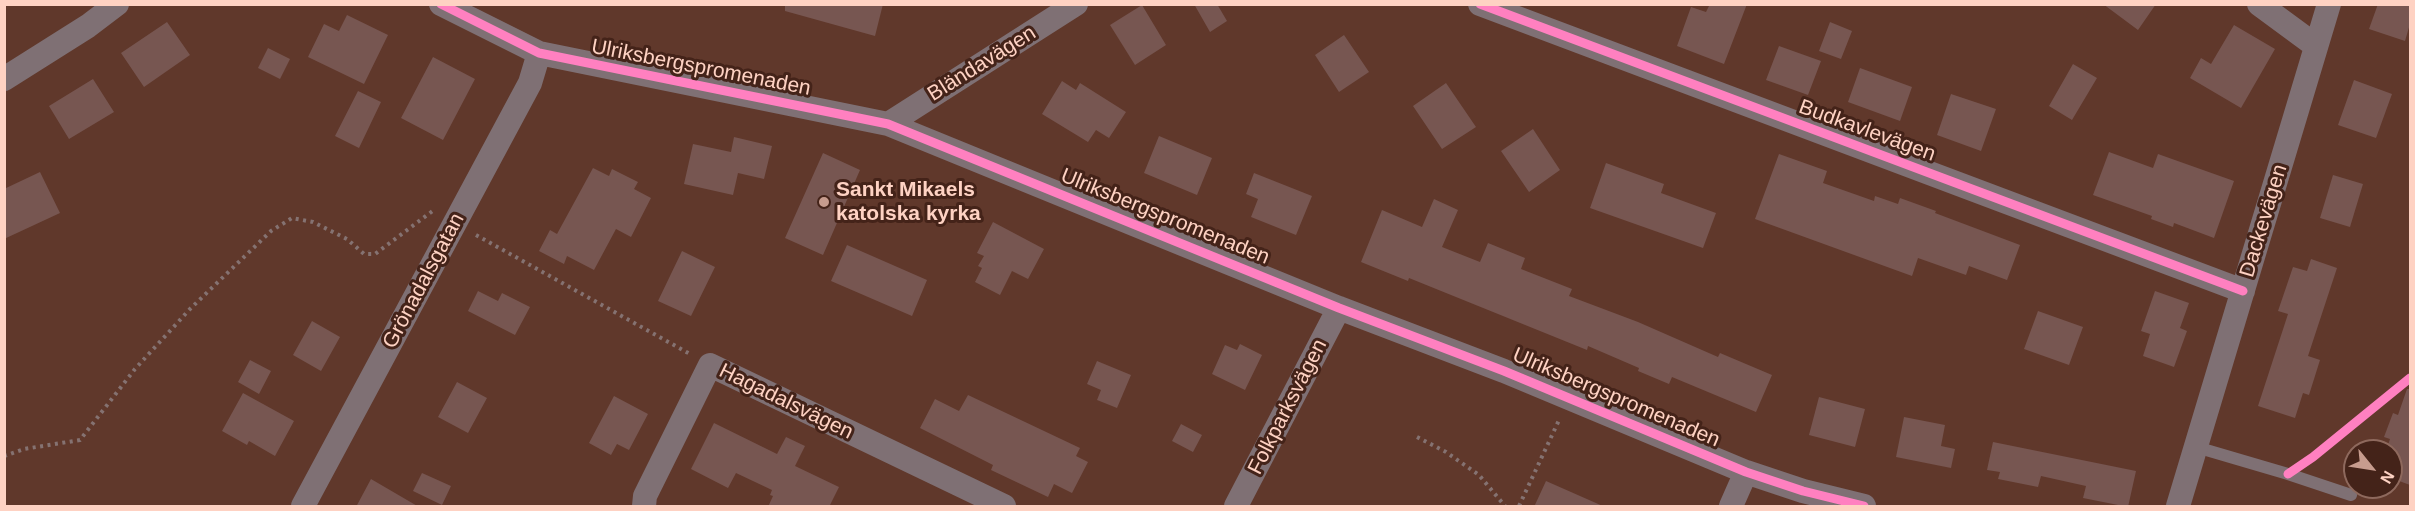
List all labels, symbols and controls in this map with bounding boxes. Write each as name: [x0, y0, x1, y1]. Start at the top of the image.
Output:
street label: Bländavägen: [923, 21, 1041, 107]
street label: Ulriksbergspromenaden: [589, 34, 813, 102]
street label: Budkavlevägen: [1795, 95, 1939, 167]
street label: Dackevägen: [2235, 161, 2293, 281]
street label: Ulriksbergspromenaden: [1057, 164, 1273, 270]
place label: Sankt Mikaels katolska kyrka: [836, 177, 981, 227]
marker: Sankt Mikaels katolska kyrka: [817, 195, 831, 209]
street label: Grönadalsgatan: [378, 209, 470, 353]
street label: Folkparksvägen: [1243, 335, 1333, 479]
street label: Ulriksbergspromenaden: [1508, 343, 1724, 453]
street label: Hagadalsvägen: [715, 359, 857, 445]
north arrow: [2343, 439, 2403, 499]
text: N: [2377, 468, 2398, 487]

